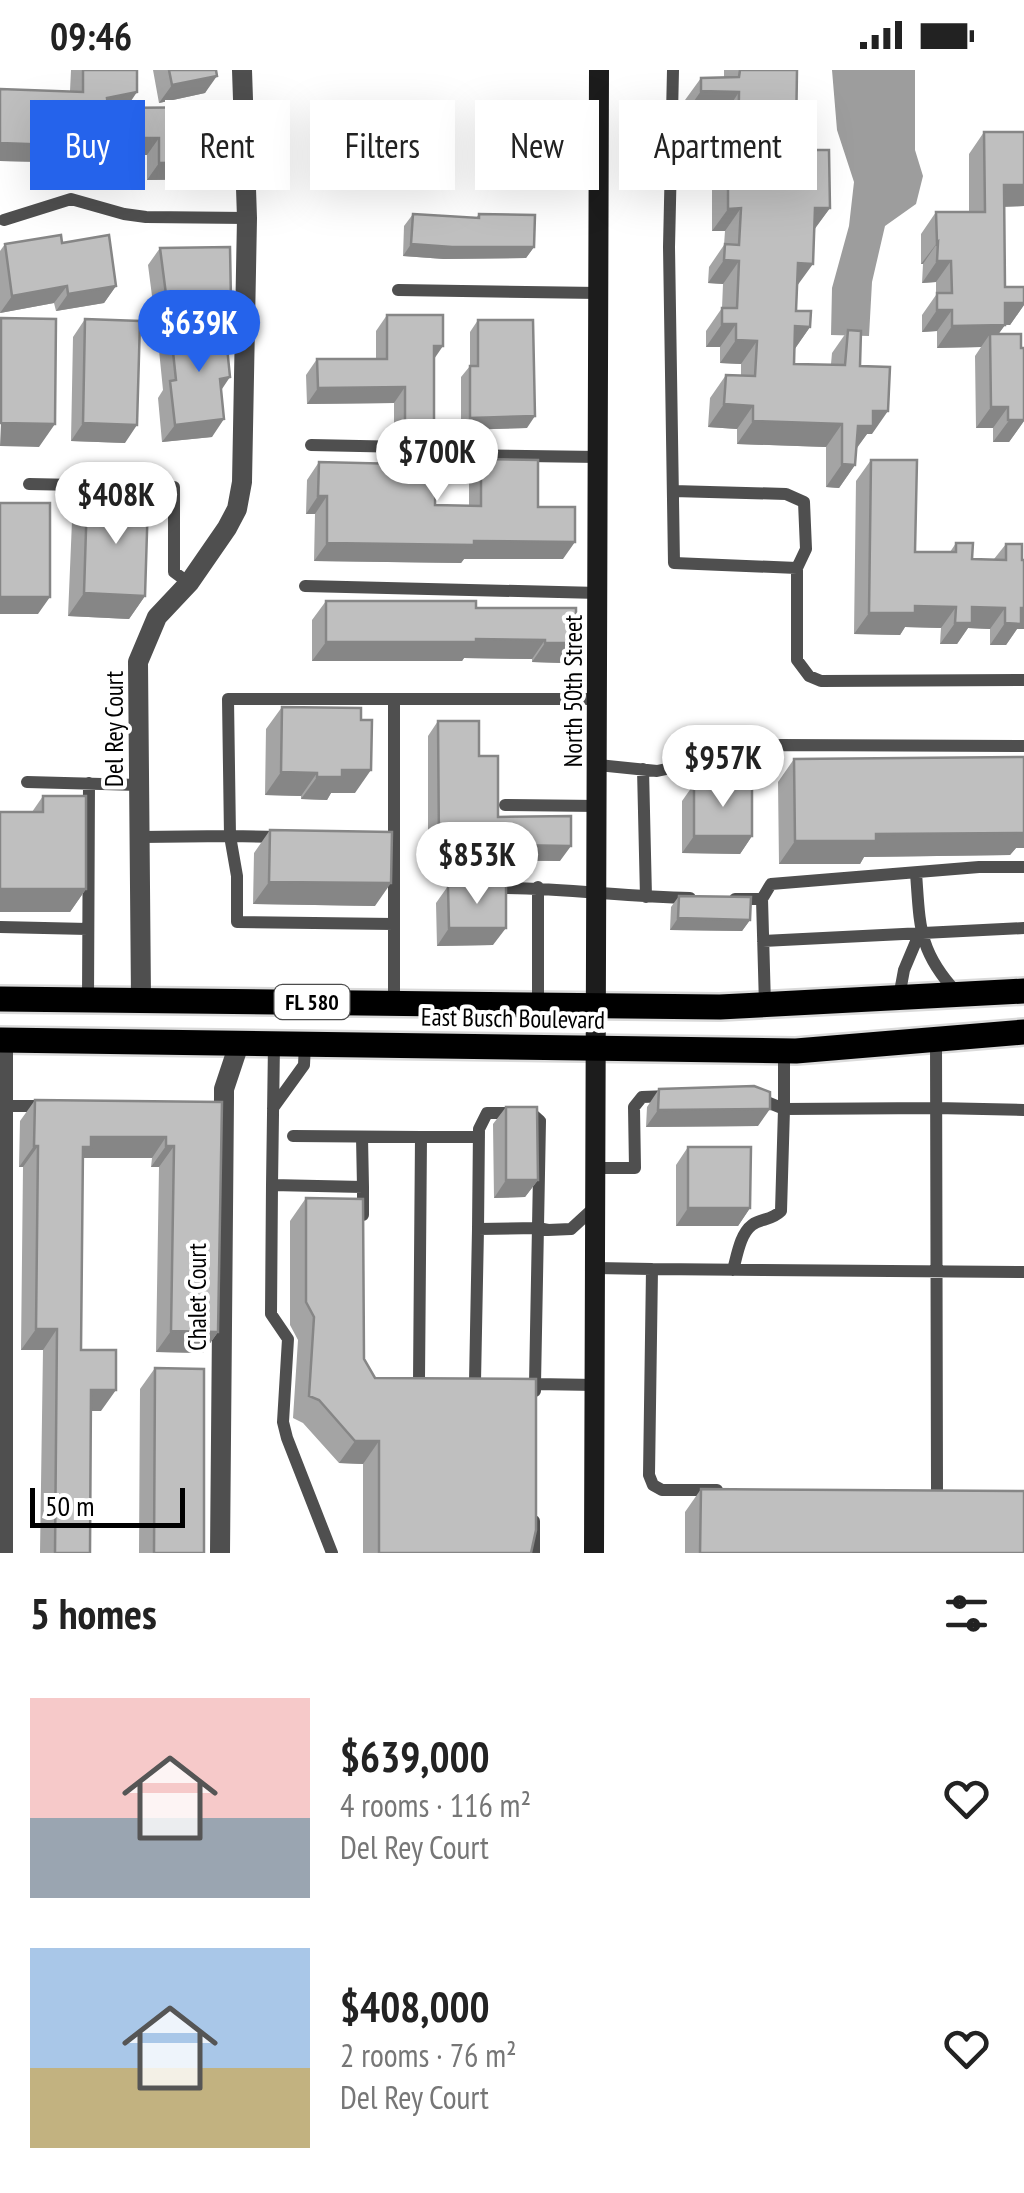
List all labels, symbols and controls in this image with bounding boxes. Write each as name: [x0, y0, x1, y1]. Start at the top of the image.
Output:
text: 09:46: [50, 11, 132, 60]
chip: Buy: [30, 100, 145, 190]
chip: Rent: [165, 100, 290, 190]
chip: Filters: [310, 100, 455, 190]
chip: New: [475, 100, 599, 190]
chip: Apartment: [619, 100, 817, 190]
pin: $639K: [129, 290, 269, 375]
text: $639K: [160, 301, 238, 343]
pin: $700K: [367, 419, 507, 504]
text: $700K: [398, 430, 476, 472]
pin: $408K: [46, 462, 186, 547]
text: $408K: [77, 473, 155, 515]
street label: North 50th Street: [557, 615, 589, 767]
street label: Del Rey Court: [98, 671, 130, 787]
pin: $957K: [653, 725, 793, 810]
text: $957K: [684, 736, 762, 778]
pin: $853K: [407, 822, 547, 907]
text: $853K: [438, 833, 516, 875]
road number: FL 580: [274, 985, 350, 1019]
street label: East Busch Boulevard: [421, 1000, 605, 1036]
street label: Chalet Court: [181, 1243, 213, 1351]
scale bar: [30, 1483, 185, 1528]
text: 50 m: [45, 1487, 94, 1524]
text: 5 homes: [30, 1586, 157, 1641]
icon: filters: [939, 1586, 994, 1641]
text: $639,000: [340, 1729, 490, 1784]
icon: home: [110, 1738, 230, 1858]
icon: heart: [939, 1771, 994, 1826]
text: 4 rooms · 116 m²: [340, 1784, 531, 1826]
text: Del Rey Court: [340, 1826, 489, 1868]
text: $408,000: [340, 1979, 490, 2034]
icon: home: [110, 1988, 230, 2108]
icon: heart: [939, 2021, 994, 2076]
text: 2 rooms · 76 m²: [340, 2034, 517, 2076]
text: Del Rey Court: [340, 2076, 489, 2118]

